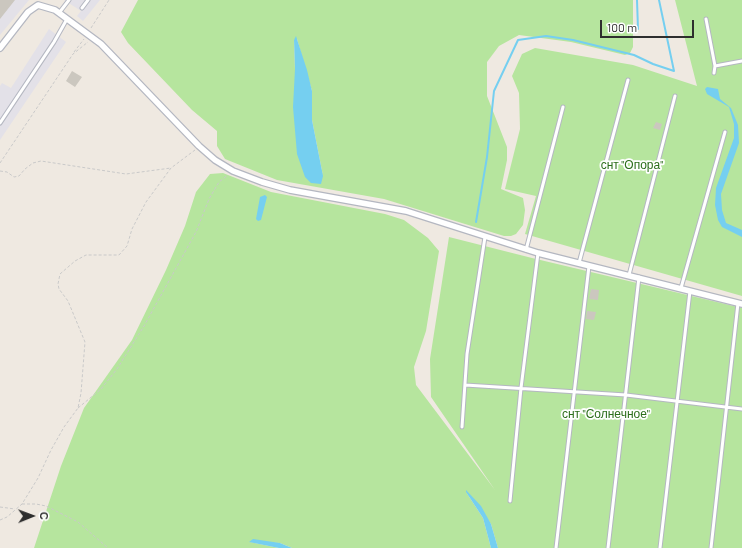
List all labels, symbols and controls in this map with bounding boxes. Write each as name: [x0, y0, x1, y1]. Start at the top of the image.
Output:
scale bar: [602, 12, 696, 38]
text: 100 m: [607, 20, 637, 34]
park label: снт "Опора": [601, 158, 663, 172]
park label: снт "Солнечное": [562, 407, 650, 421]
north arrow: [12, 496, 52, 536]
text: С: [38, 512, 51, 520]

